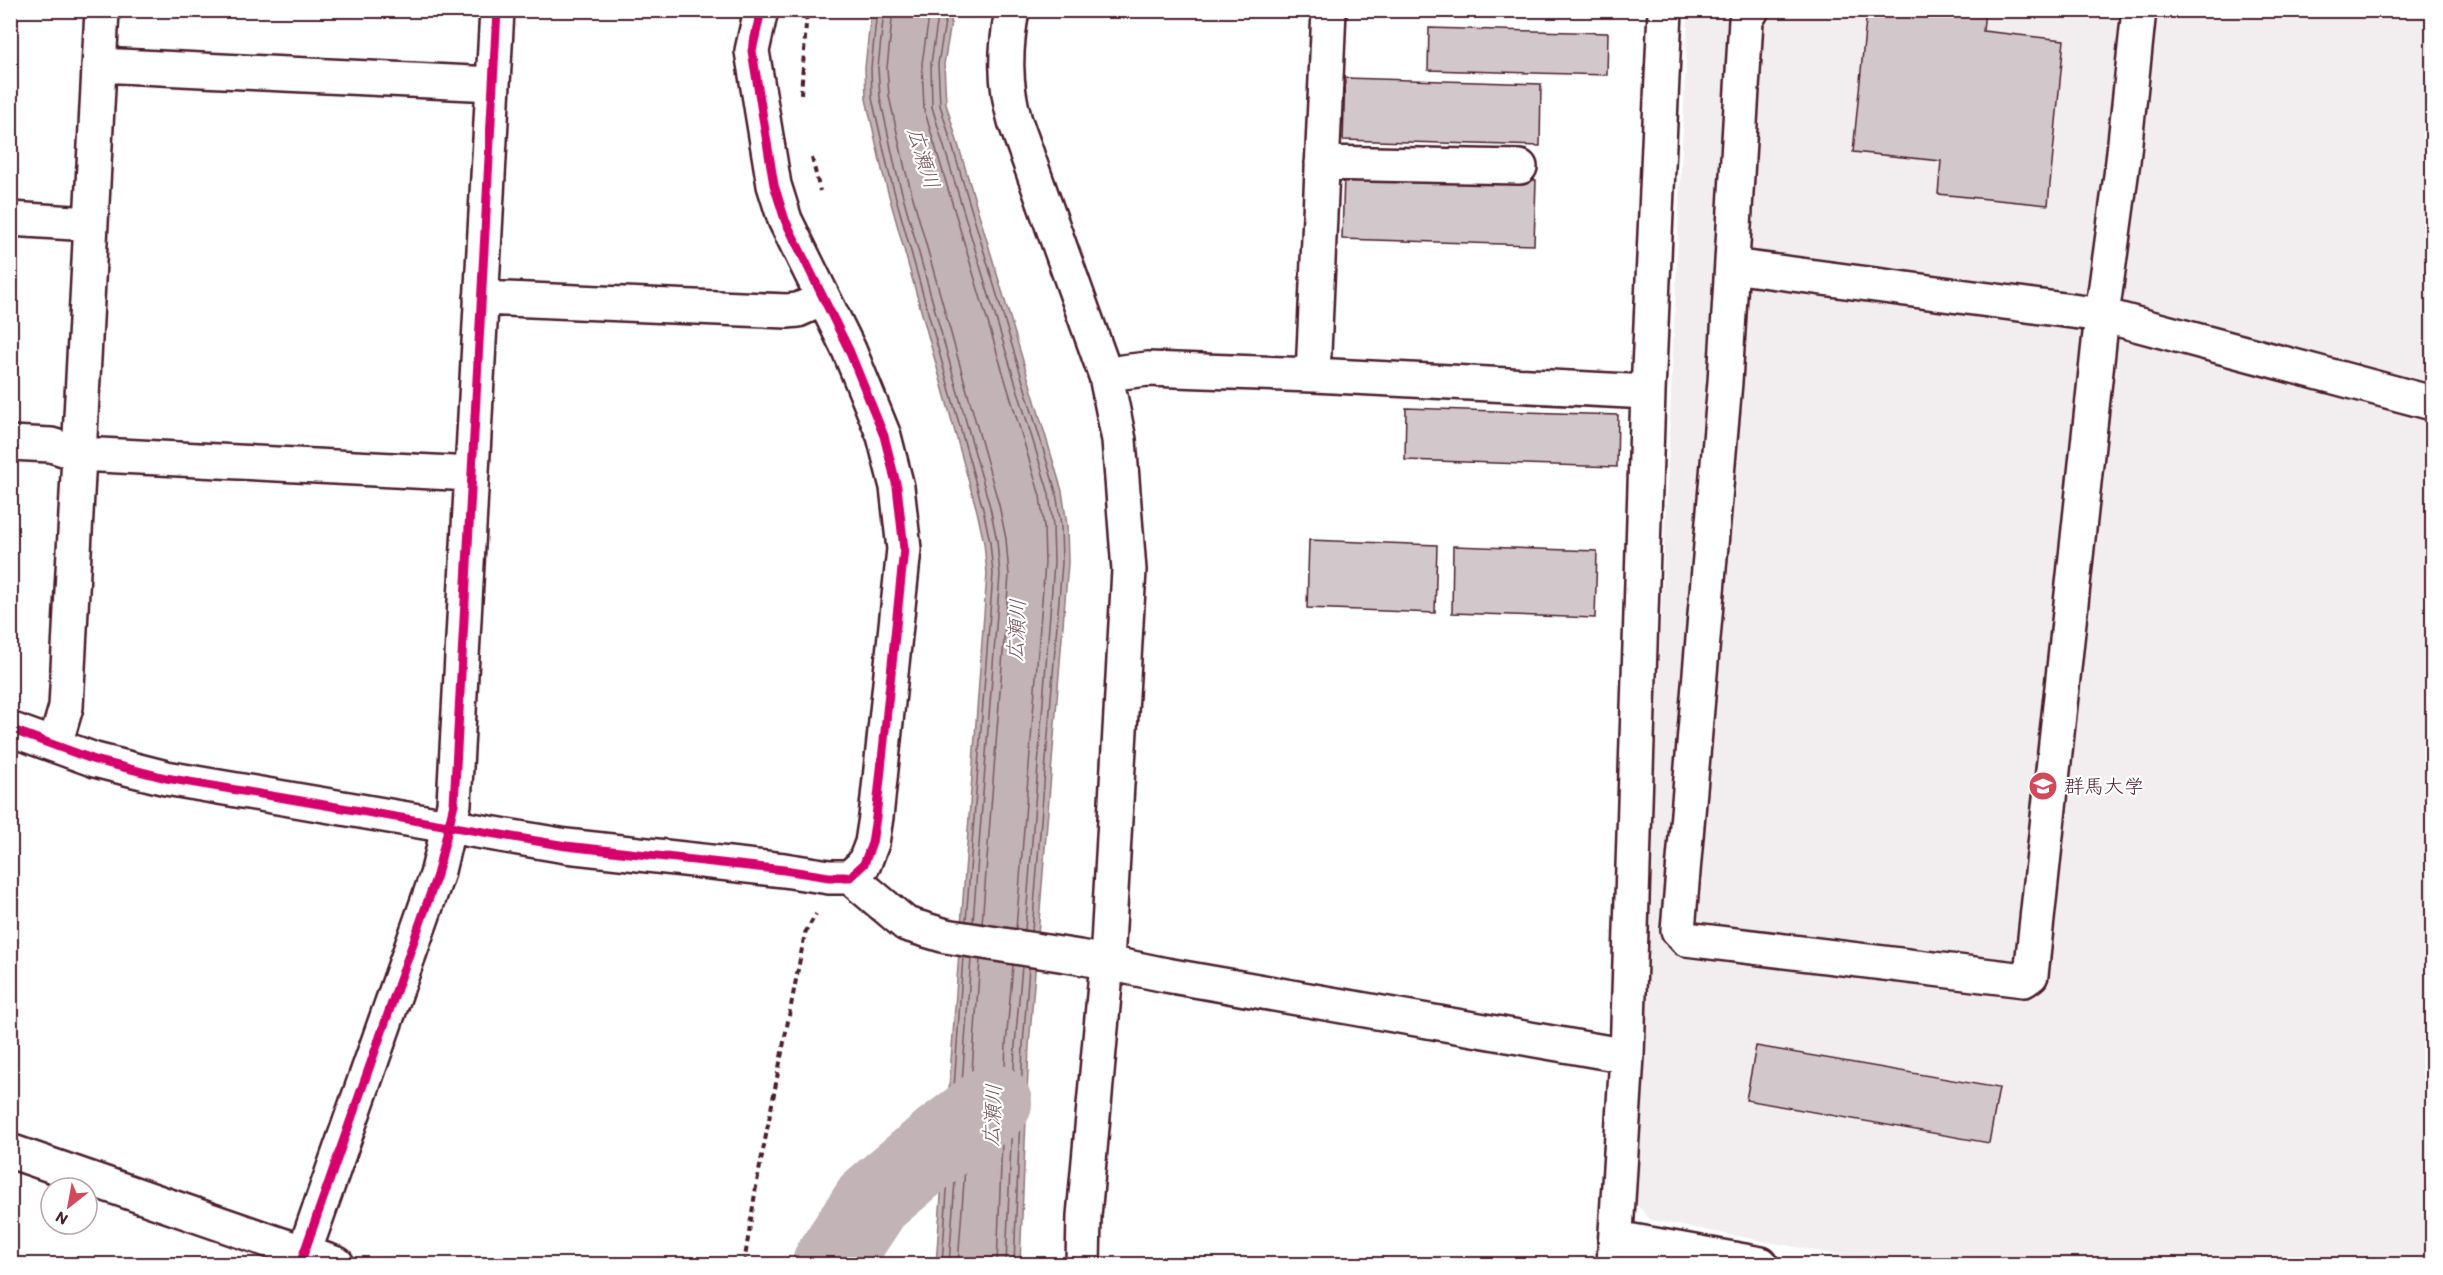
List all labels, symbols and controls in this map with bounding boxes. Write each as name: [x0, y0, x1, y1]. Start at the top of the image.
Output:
water label: 広瀬川: [903, 124, 945, 192]
water label: 広瀬川: [1002, 598, 1030, 662]
school or university icon: 群馬大学: [2027, 770, 2059, 802]
place label: 群馬大学: [2064, 774, 2144, 798]
water label: 広瀬川: [978, 1083, 1006, 1147]
north arrow: [39, 1176, 99, 1236]
text: N: [52, 1208, 71, 1229]

